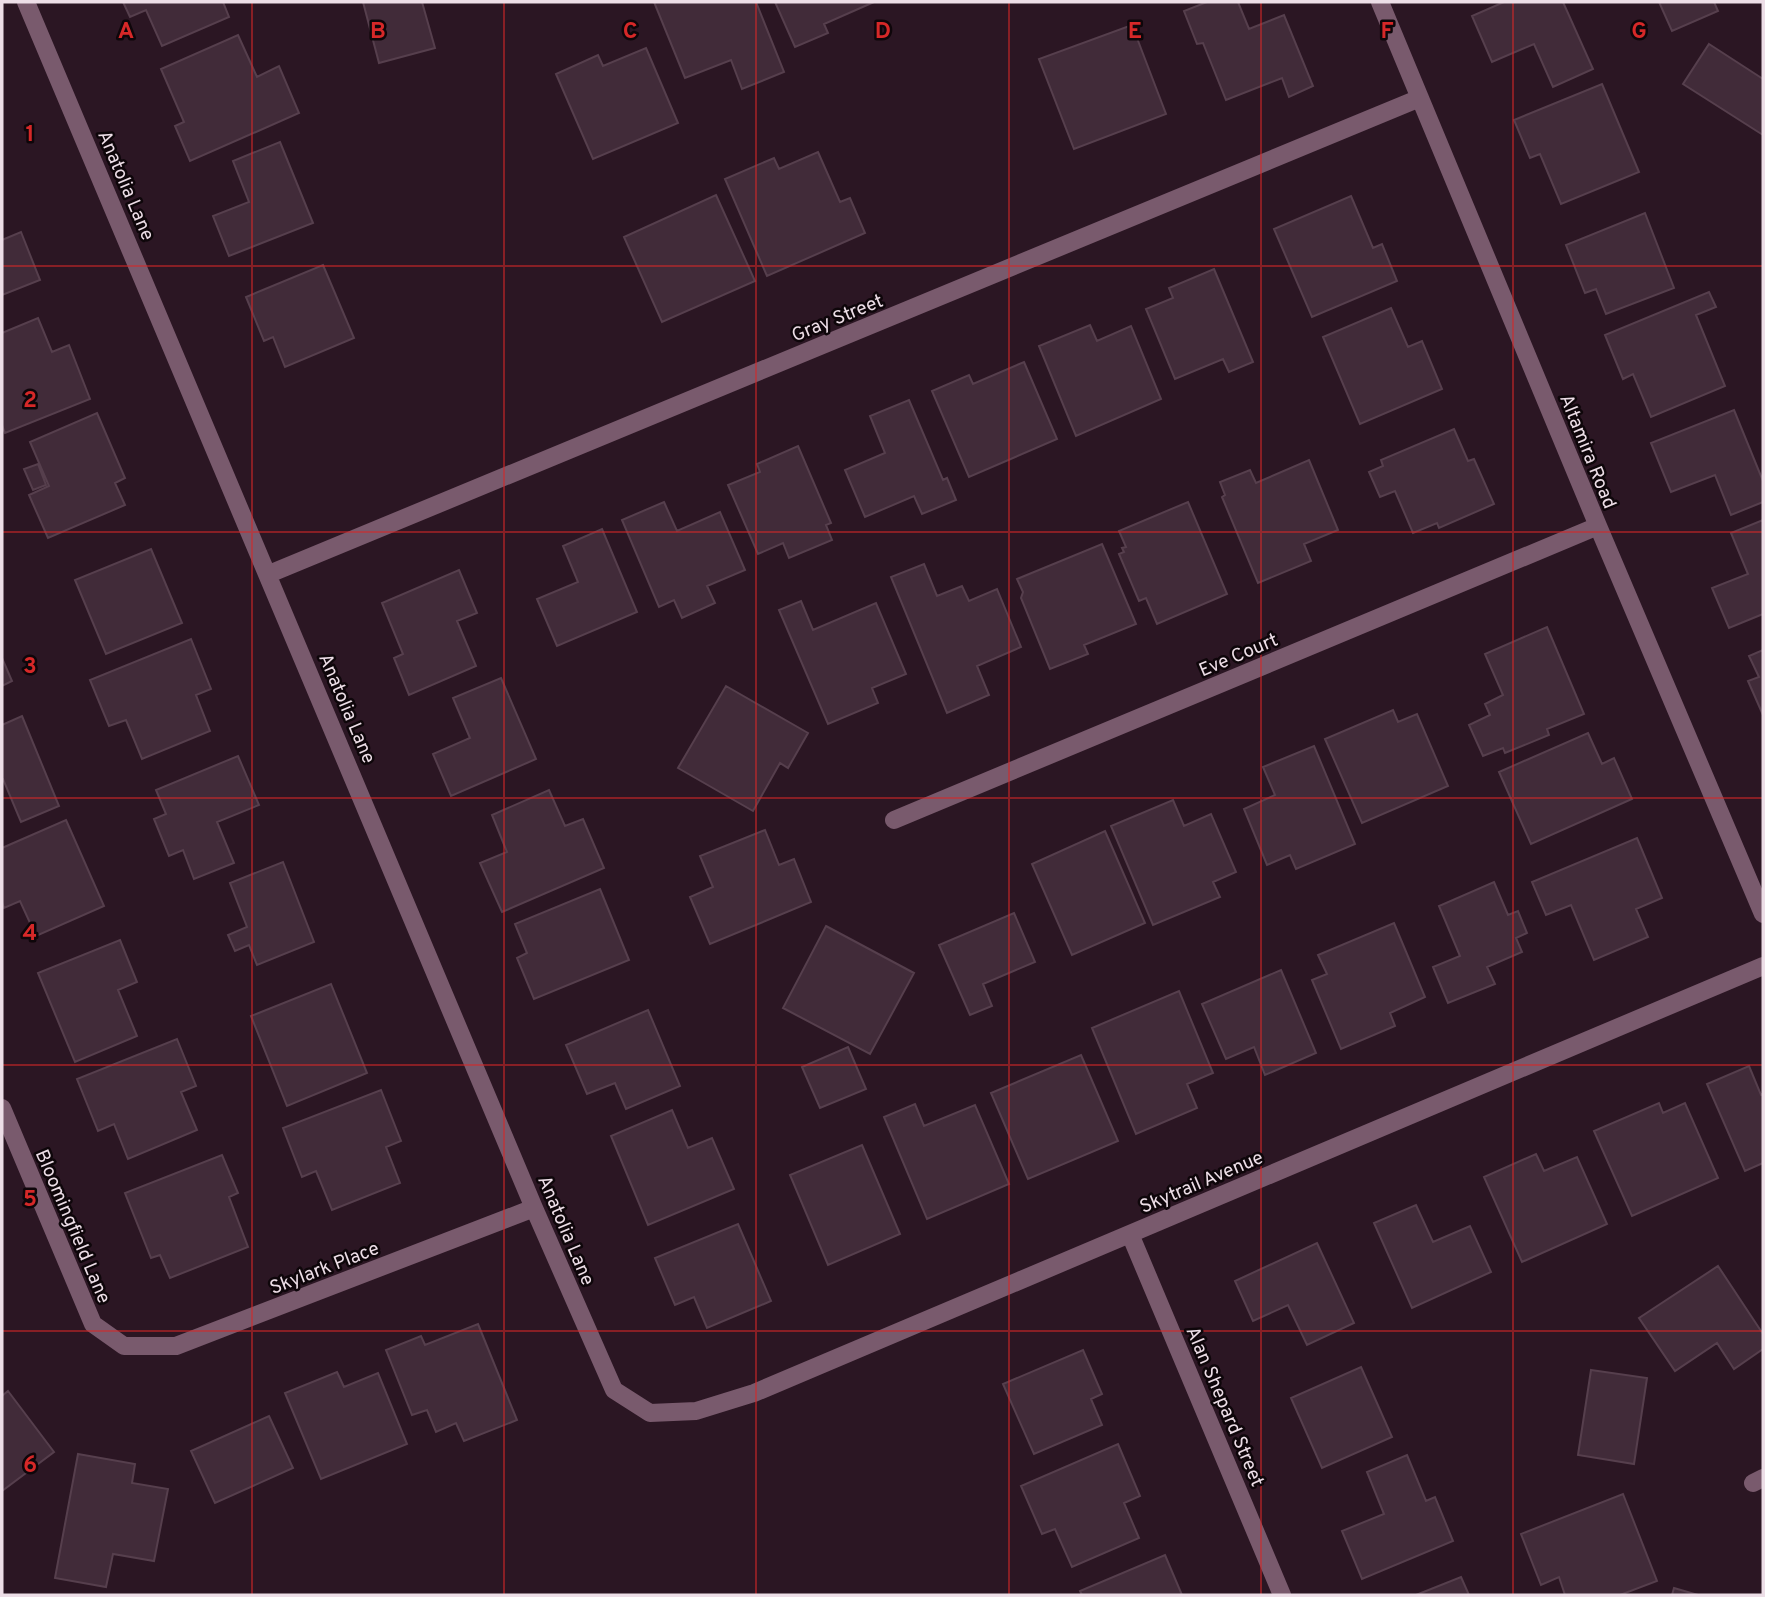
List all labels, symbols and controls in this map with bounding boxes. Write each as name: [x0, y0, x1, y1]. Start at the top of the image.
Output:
text: A: [118, 18, 134, 47]
text: B: [370, 18, 386, 47]
text: C: [623, 18, 637, 47]
text: D: [875, 18, 891, 47]
text: E: [1128, 18, 1142, 47]
text: F: [1380, 18, 1394, 47]
text: G: [1631, 18, 1647, 47]
text: 1: [25, 121, 35, 150]
street label: Anatolia Lane: [91, 127, 159, 244]
street label: Gray Street: [788, 290, 887, 348]
text: 2: [23, 387, 37, 416]
street label: Altamira Road: [1553, 391, 1621, 513]
street label: Eve Court: [1196, 629, 1282, 683]
street label: Anatolia Lane: [312, 650, 380, 767]
text: 3: [23, 653, 37, 682]
text: 4: [23, 920, 37, 949]
street label: Bloomingfield Lane: [29, 1146, 115, 1307]
street label: Skytrail Avenue: [1136, 1146, 1267, 1220]
street label: Anatolia Lane: [531, 1172, 599, 1289]
text: 5: [23, 1186, 37, 1215]
street label: Skylark Place: [267, 1237, 383, 1301]
street label: Alan Shepard Street: [1180, 1323, 1269, 1490]
text: 6: [23, 1452, 37, 1481]

